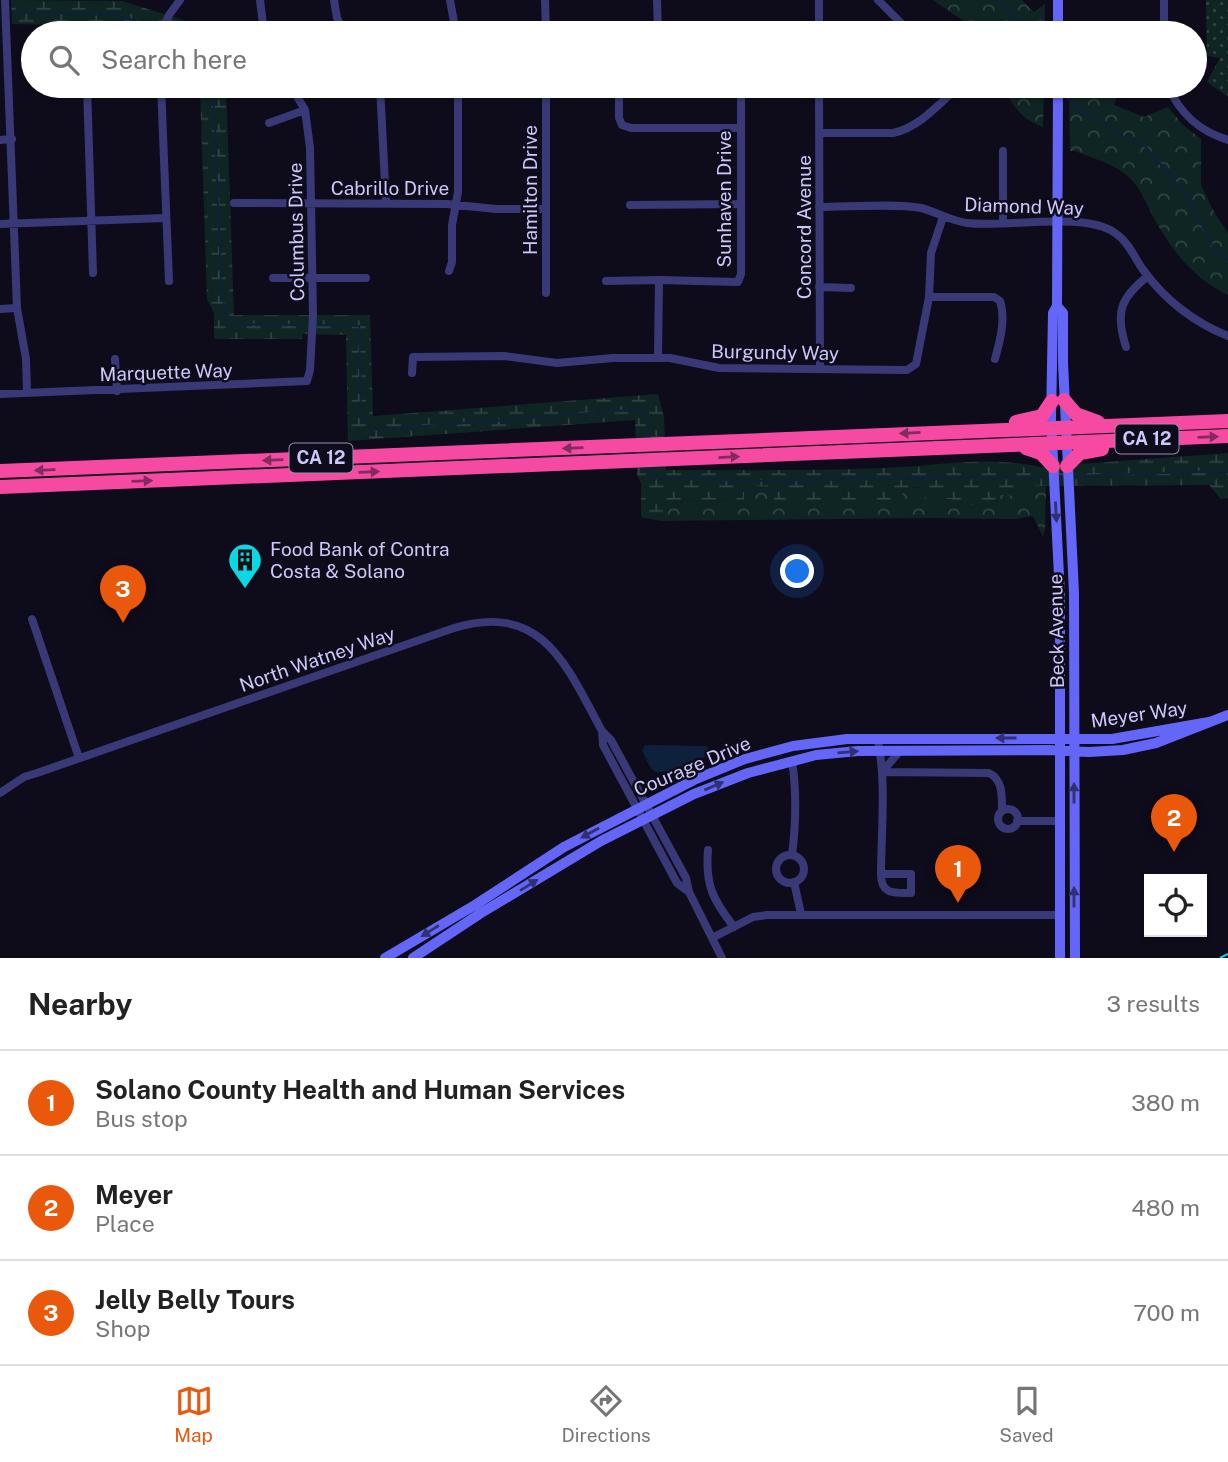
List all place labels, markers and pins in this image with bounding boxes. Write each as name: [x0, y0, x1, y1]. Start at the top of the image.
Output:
place label: Food Bank of Contra Costa & Solano: [270, 538, 450, 582]
building icon: Food Bank of Contra Costa & Solano: [226, 541, 264, 590]
pin: 3: [100, 565, 146, 623]
pin: 2: [1151, 794, 1197, 852]
pin: 1: [935, 845, 981, 903]

